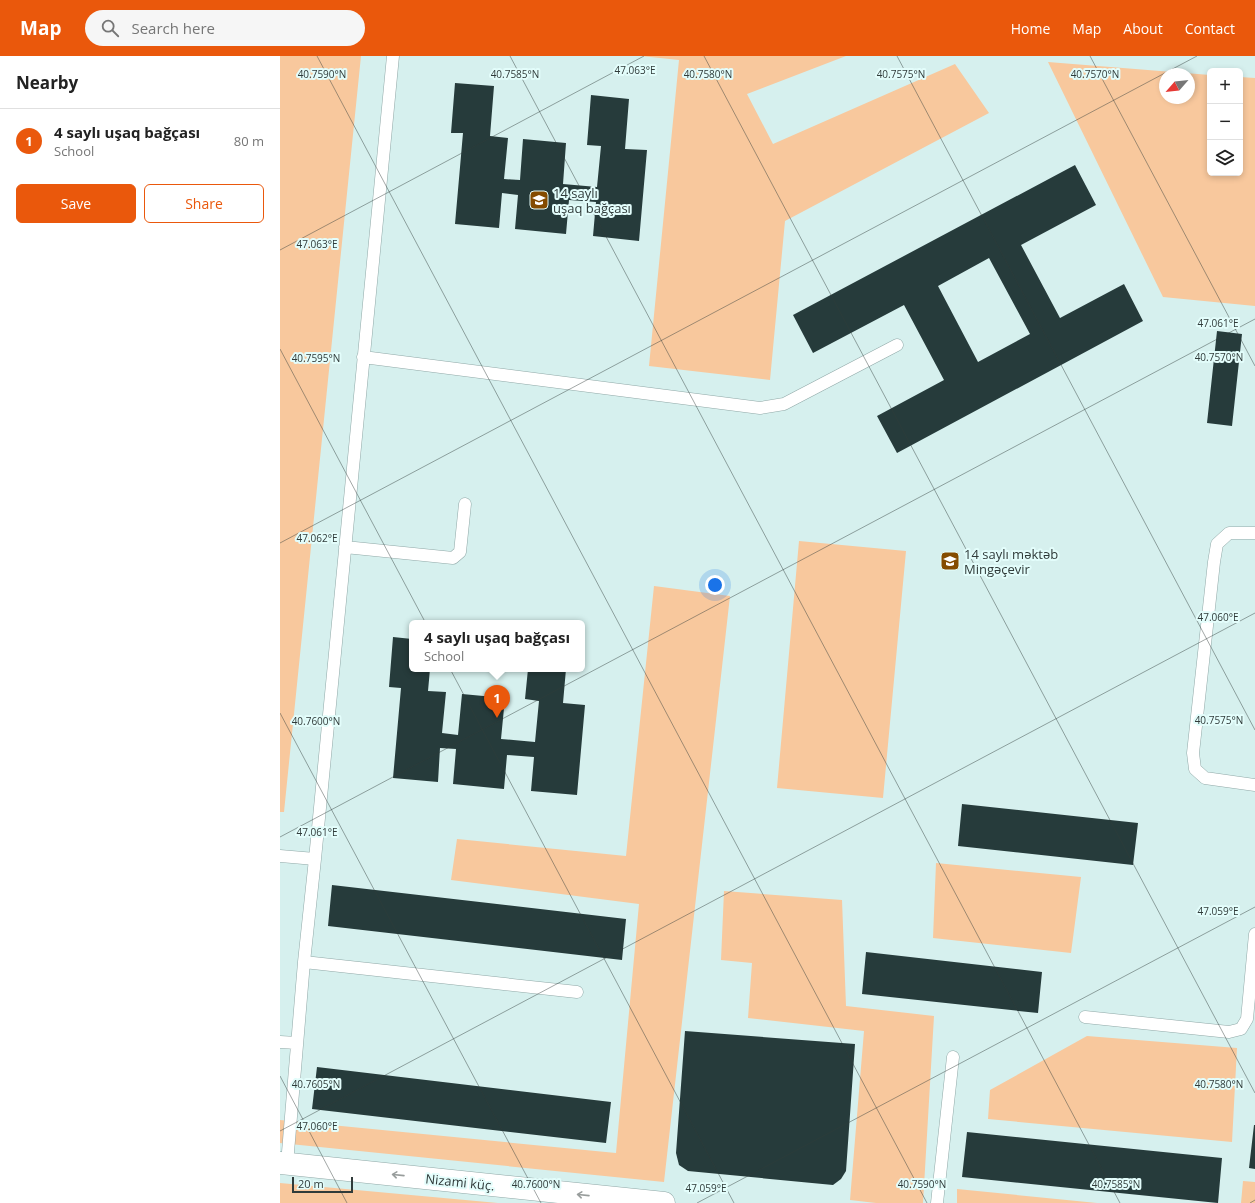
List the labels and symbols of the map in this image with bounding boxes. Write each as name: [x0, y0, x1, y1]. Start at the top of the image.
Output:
text: 47.063°E: [614, 63, 656, 77]
text: 40.7590°N: [298, 67, 346, 81]
text: 40.7585°N: [491, 67, 539, 81]
text: 40.7580°N: [684, 67, 732, 81]
text: 40.7575°N: [877, 67, 925, 81]
text: 40.7570°N: [1071, 67, 1119, 81]
north arrow: [1159, 68, 1195, 104]
place label: 14 saylı uşaq bağçası: [553, 184, 631, 217]
school or university icon: 14 saylı uşaq bağçası: [528, 189, 550, 211]
text: 47.063°E: [296, 237, 338, 251]
text: 47.061°E: [1197, 316, 1239, 330]
text: 40.7570°N: [1195, 350, 1243, 364]
text: 40.7595°N: [292, 351, 340, 365]
text: 47.062°E: [296, 531, 338, 545]
place label: 14 saylı məktəb Mingəçevir: [964, 545, 1058, 578]
school or university icon: 14 saylı məktəb Mingəçevir: [939, 550, 961, 572]
your location: [705, 575, 725, 595]
text: 47.060°E: [1197, 610, 1239, 624]
pin: 1: [484, 685, 510, 718]
text: 40.7575°N: [1195, 713, 1243, 727]
text: 40.7600°N: [292, 714, 340, 728]
text: 47.061°E: [296, 825, 338, 839]
text: 47.059°E: [1197, 904, 1239, 918]
text: 40.7605°N: [292, 1077, 340, 1091]
text: 40.7580°N: [1195, 1077, 1243, 1091]
text: 47.060°E: [296, 1119, 338, 1133]
street label: Nizami küç.: [424, 1169, 496, 1195]
one-way arrow: [392, 1172, 405, 1179]
scale bar: [292, 1175, 353, 1194]
text: 40.7600°N: [512, 1177, 560, 1191]
text: 40.7590°N: [898, 1177, 946, 1191]
text: 40.7585°N: [1092, 1177, 1140, 1191]
text: 47.059°E: [685, 1181, 727, 1195]
one-way arrow: [577, 1191, 590, 1198]

